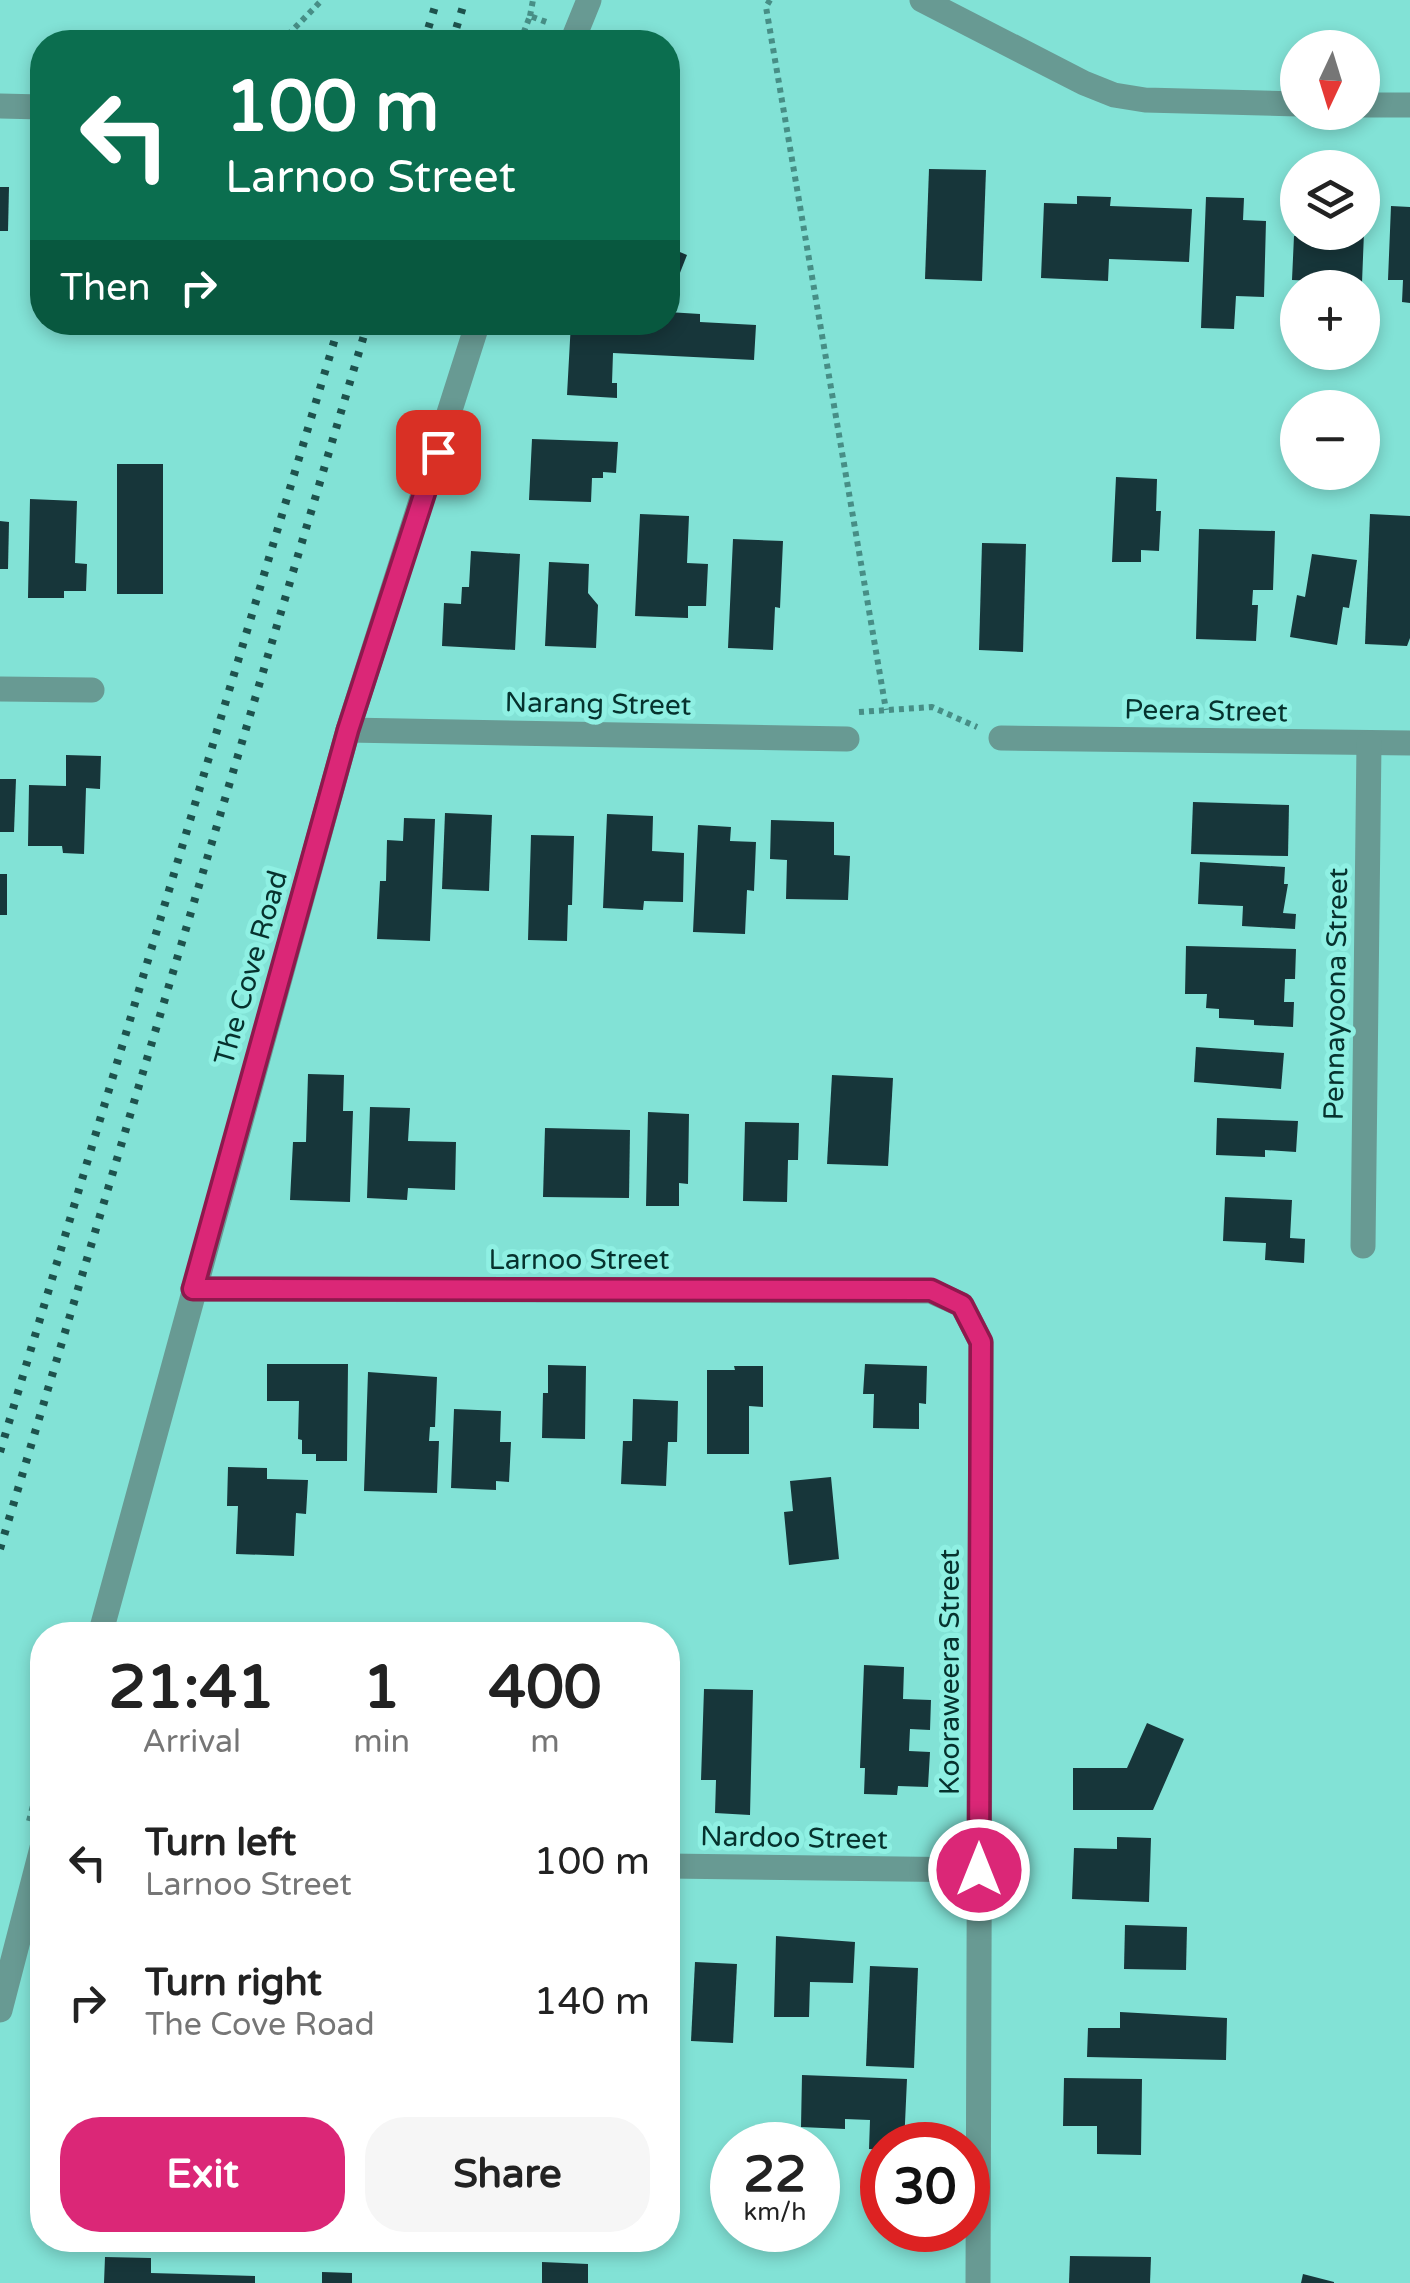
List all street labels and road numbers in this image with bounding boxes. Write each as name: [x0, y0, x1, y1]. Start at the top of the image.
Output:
street label: Narang Street: [504, 685, 692, 723]
street label: Peera Street: [1124, 693, 1289, 729]
street label: The Cove Road: [207, 867, 295, 1069]
street label: Pennayoona Street: [1317, 867, 1355, 1121]
street label: Larnoo Street: [489, 1243, 670, 1277]
street label: Kooraweera Street: [933, 1548, 967, 1795]
street label: Nardoo Street: [700, 1819, 888, 1857]

